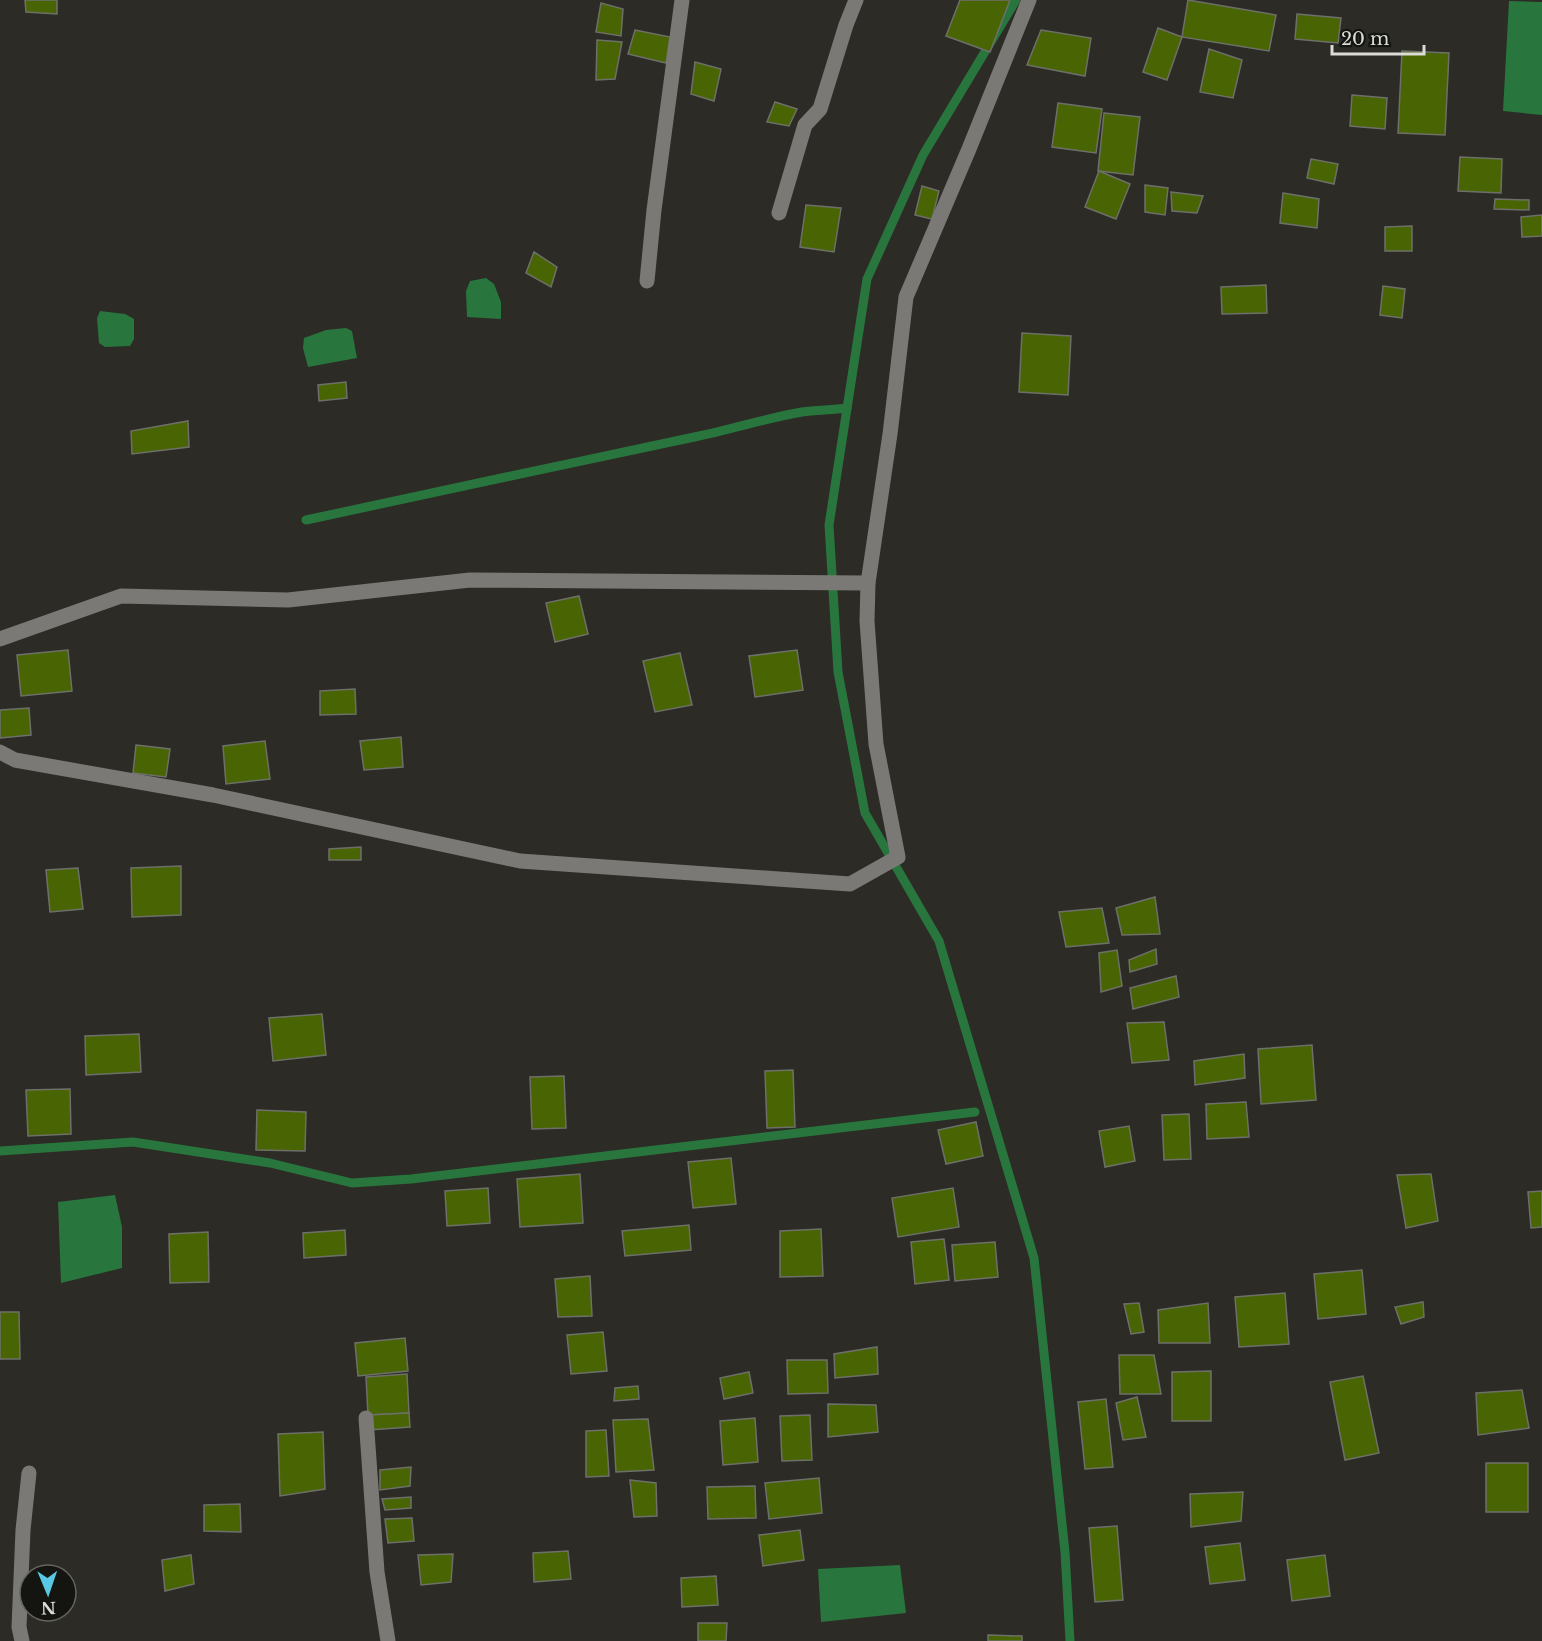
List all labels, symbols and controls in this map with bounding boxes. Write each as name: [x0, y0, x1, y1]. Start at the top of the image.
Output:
scale bar: [1332, 18, 1424, 56]
text: 20 m: [1341, 28, 1389, 50]
north arrow: [18, 1563, 78, 1623]
text: N: [41, 1598, 56, 1618]

